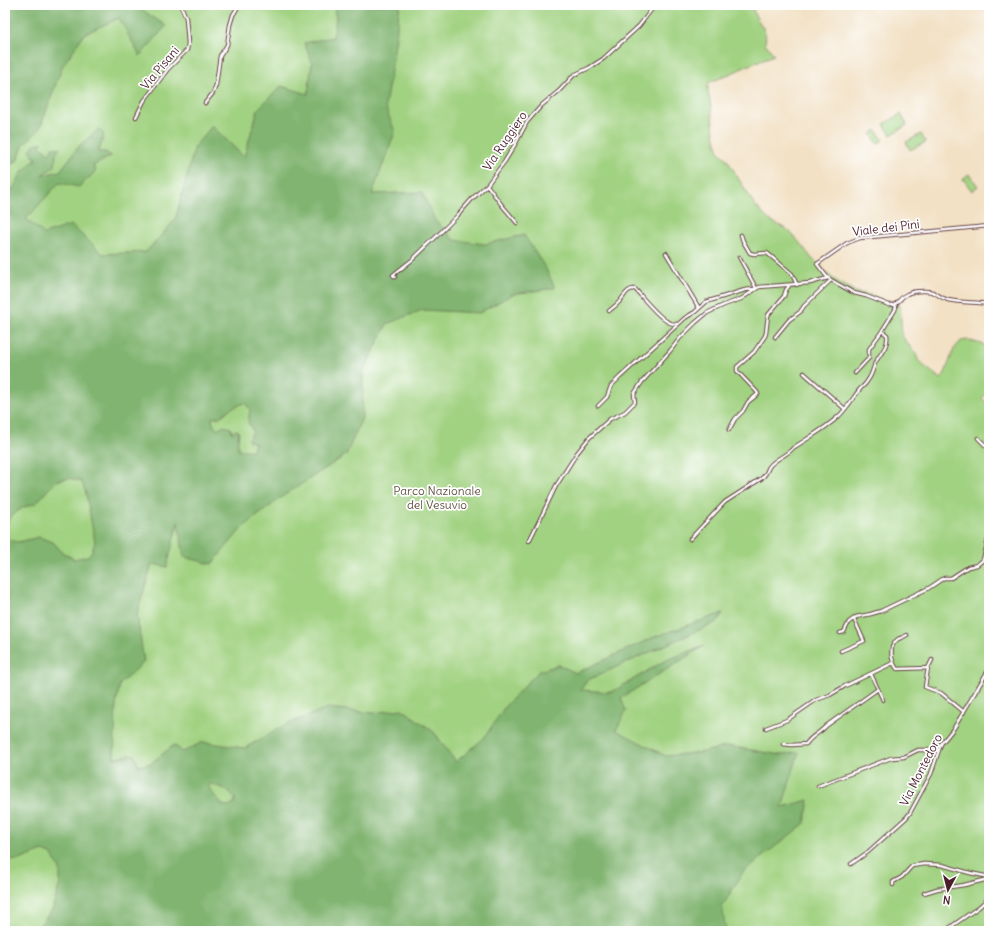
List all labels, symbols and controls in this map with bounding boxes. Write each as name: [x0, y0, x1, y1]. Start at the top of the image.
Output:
street label: Via Pisani: [137, 43, 182, 92]
street label: Via Ruggiero: [479, 108, 530, 173]
street label: Viale dei Pini: [851, 216, 920, 239]
park label: Parco Nazionale del Vesuvio: [393, 483, 481, 512]
street label: Via Montedoro: [896, 731, 945, 808]
north arrow: [928, 870, 968, 910]
text: N: [942, 893, 951, 907]

